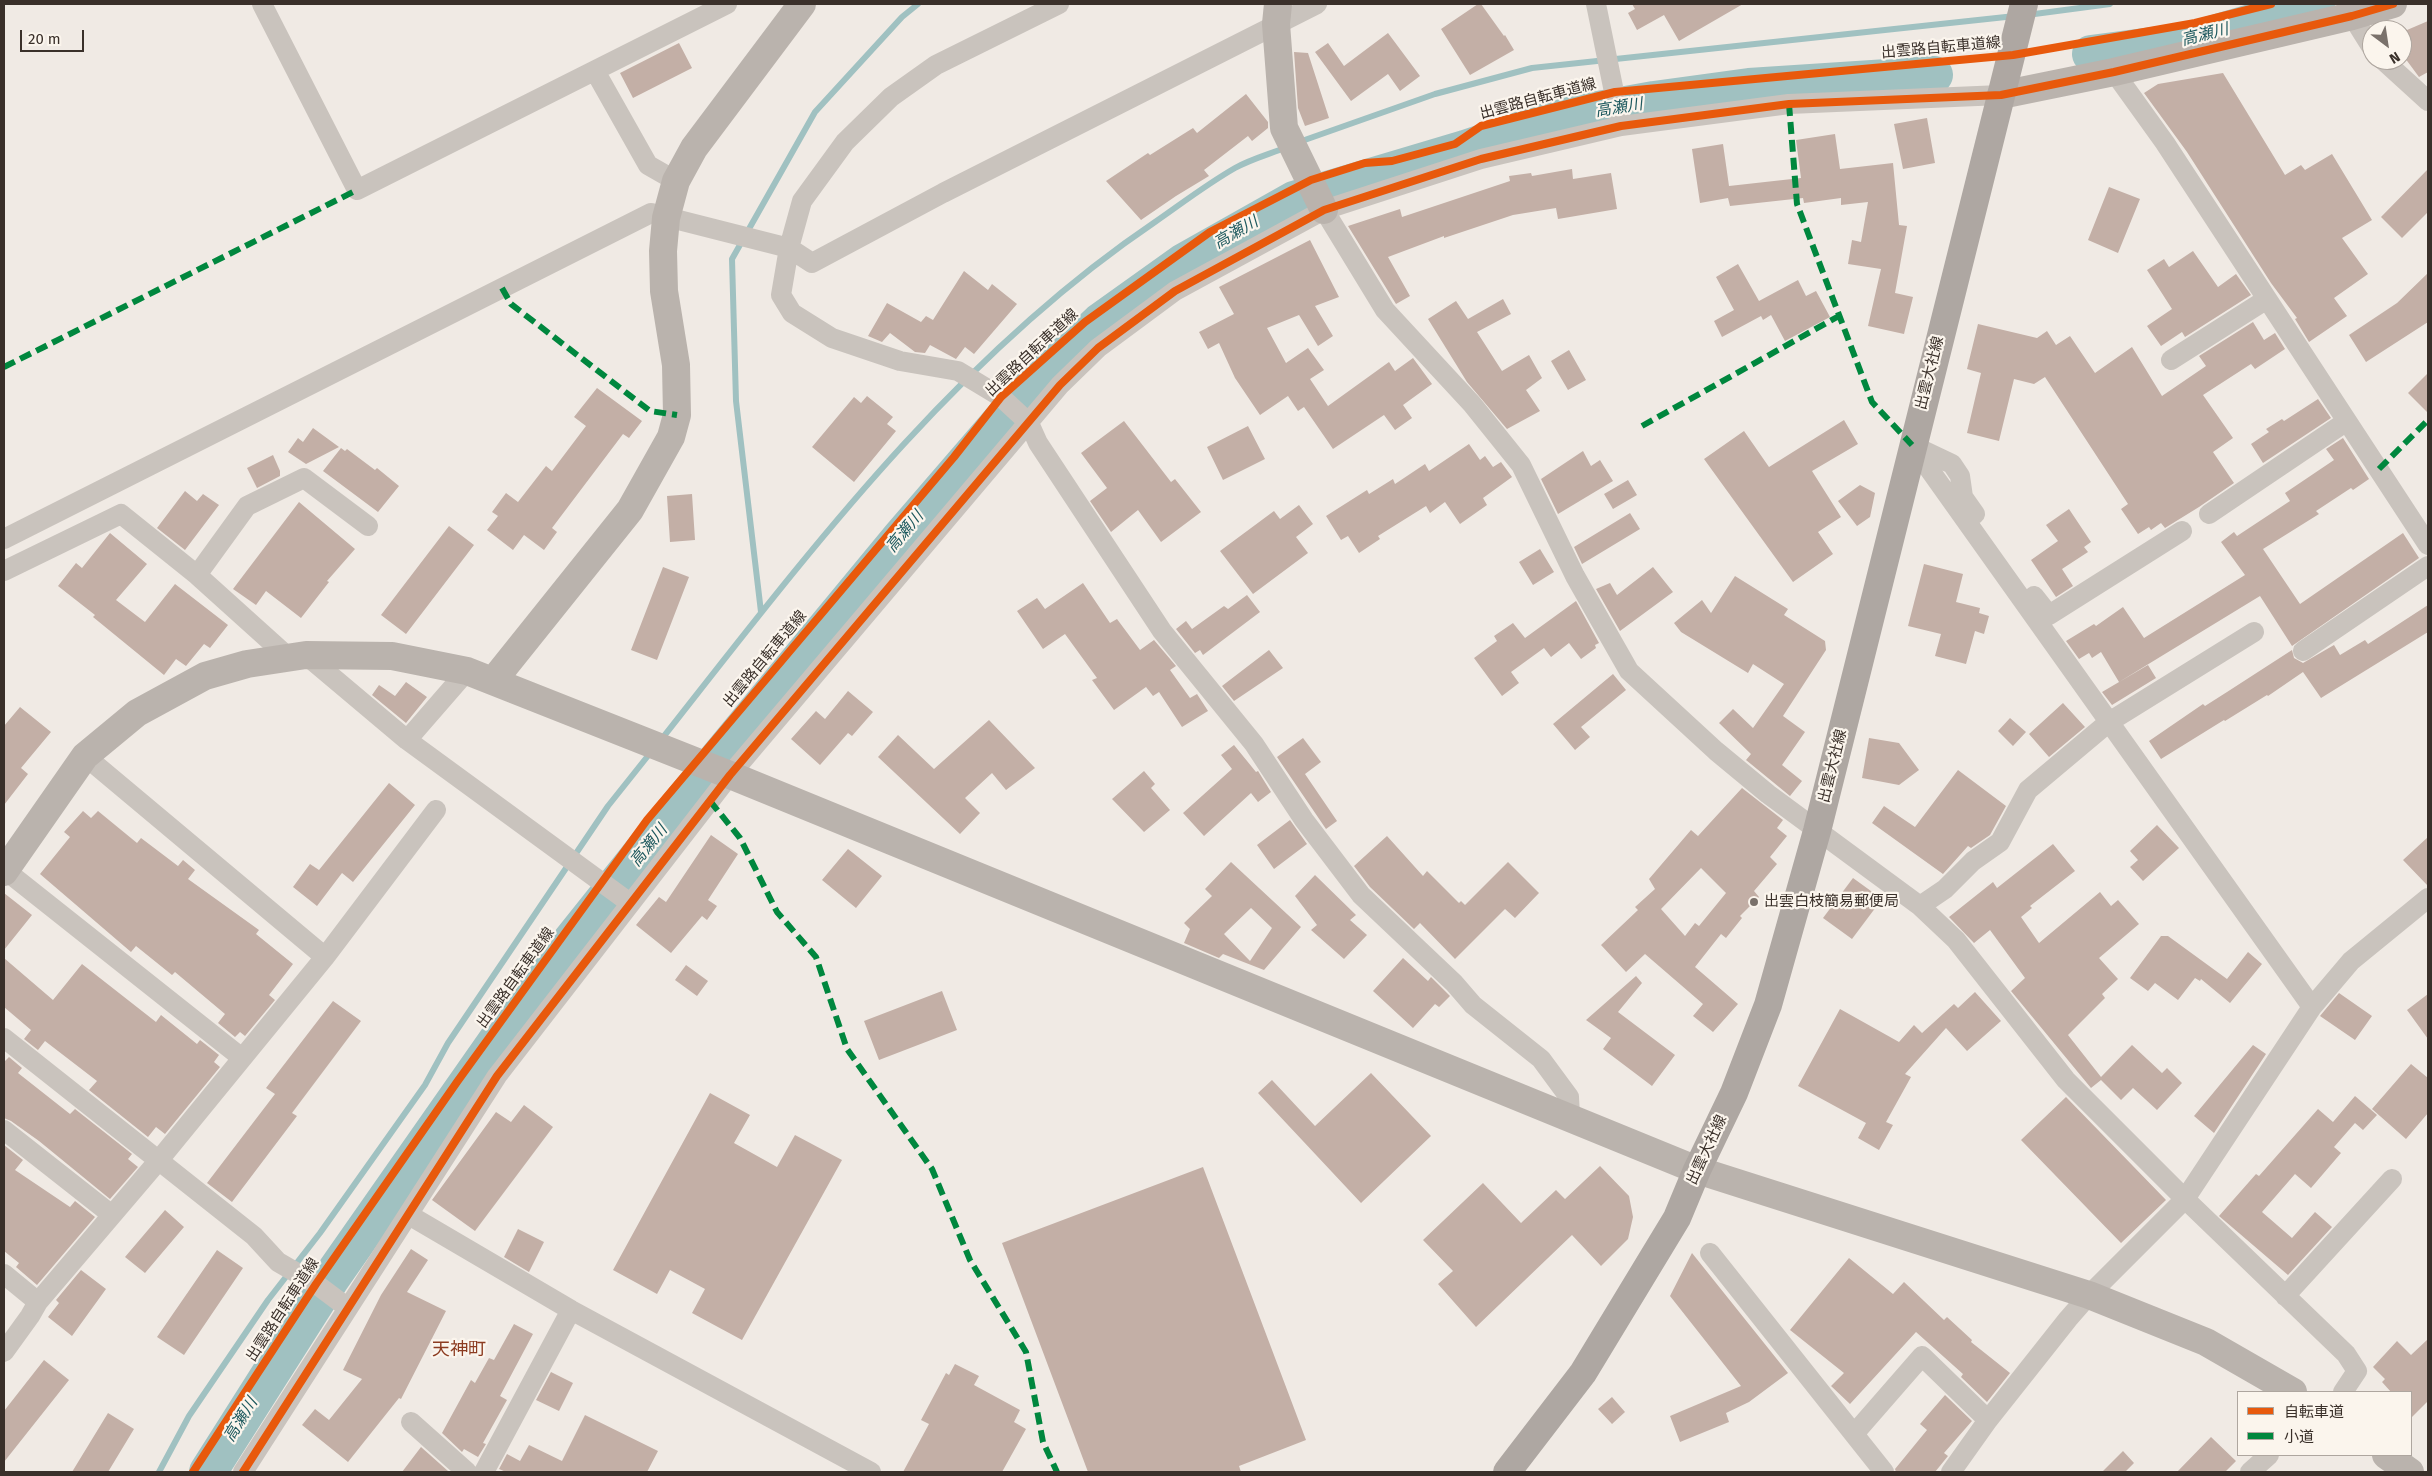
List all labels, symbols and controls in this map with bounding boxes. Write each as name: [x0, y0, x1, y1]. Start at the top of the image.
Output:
scale bar: [22, 20, 86, 52]
water label: 高瀬川: [2179, 20, 2231, 50]
north arrow: [2362, 20, 2412, 70]
text: 20 m: [28, 30, 61, 48]
street label: 出雲路自転車道線: [1880, 34, 2002, 62]
text: N: [2386, 48, 2403, 67]
street label: 出雲路自転車道線: [1478, 75, 1598, 123]
water label: 高瀬川: [1594, 95, 1644, 121]
water label: 高瀬川: [1210, 213, 1262, 253]
street label: 出雲路自転車道線: [982, 305, 1082, 401]
street label: 出雲大社線: [1912, 334, 1948, 412]
water label: 高瀬川: [882, 507, 928, 557]
street label: 出雲路自転車道線: [720, 607, 810, 711]
street label: 出雲大社線: [1815, 727, 1851, 805]
water label: 高瀬川: [626, 821, 672, 871]
place label: 出雲白枝簡易郵便局: [1764, 893, 1899, 911]
marker: 出雲白枝簡易郵便局: [1748, 896, 1760, 908]
street label: 出雲路自転車道線: [473, 924, 559, 1032]
street label: 出雲大社線: [1683, 1112, 1731, 1188]
street label: 出雲路自転車道線: [243, 1255, 323, 1365]
district label: 天神町: [432, 1339, 486, 1361]
legend: [2237, 1391, 2412, 1456]
water label: 高瀬川: [220, 1395, 262, 1445]
text: 自転車道: [2284, 1403, 2344, 1421]
text: 小道: [2284, 1428, 2314, 1446]

